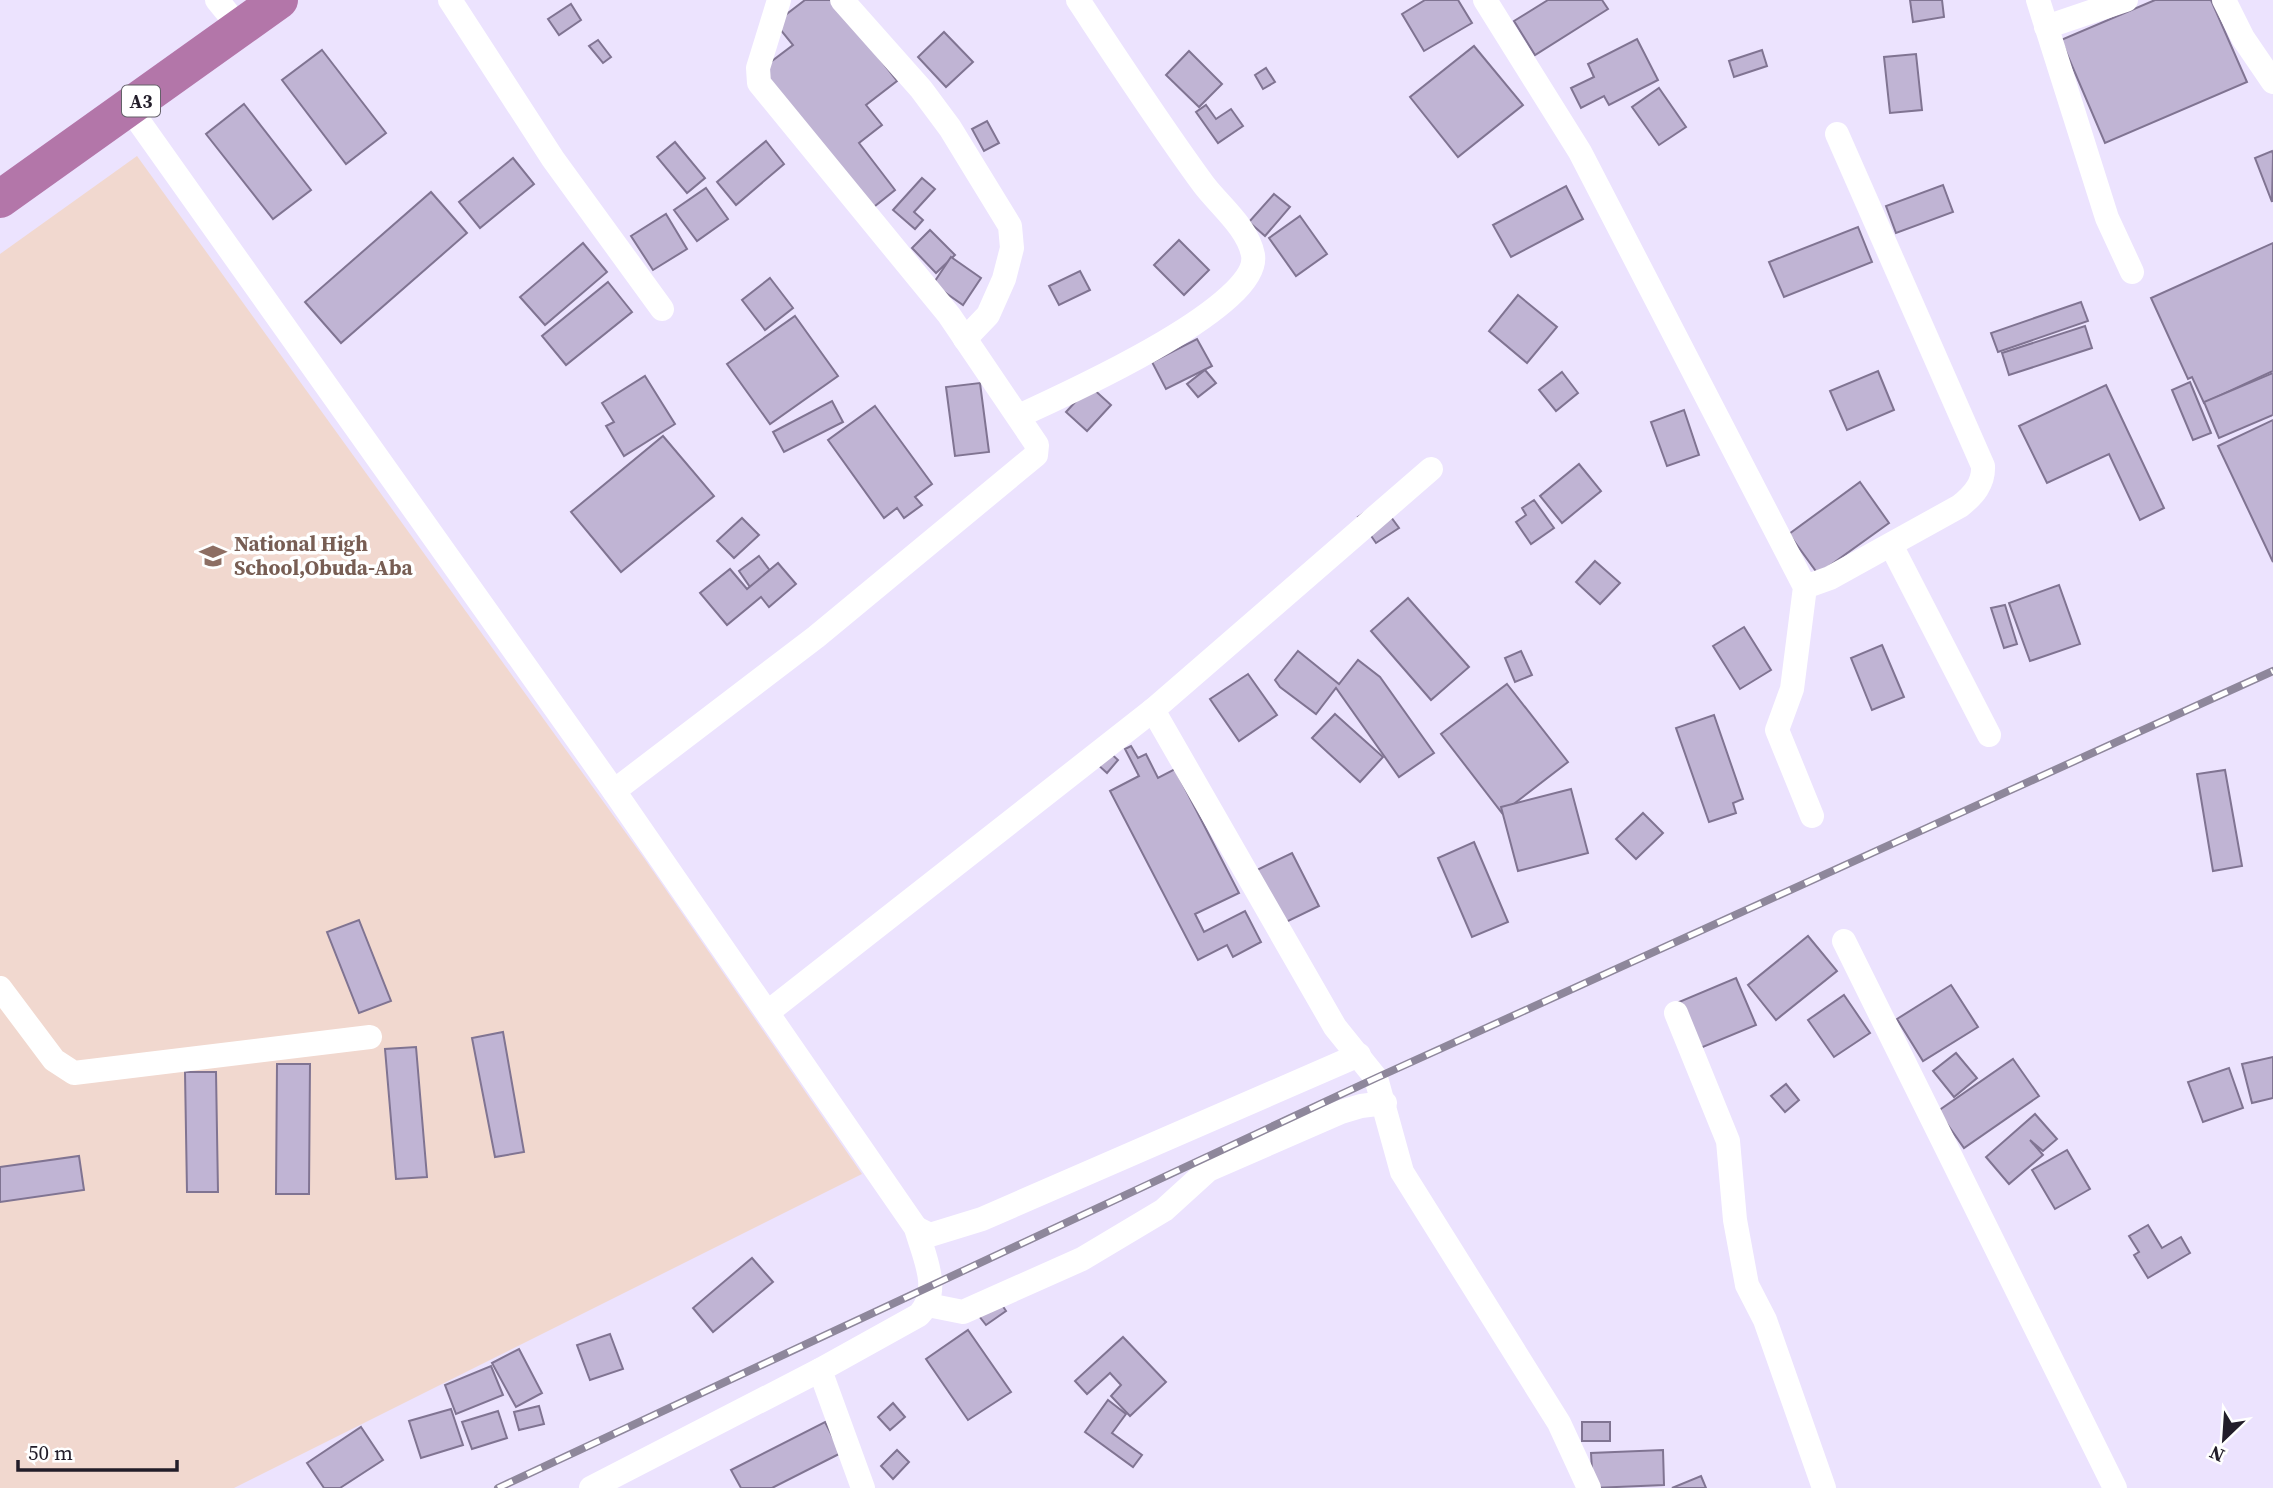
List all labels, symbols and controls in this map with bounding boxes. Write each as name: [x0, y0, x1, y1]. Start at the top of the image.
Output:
road number: A3: [122, 86, 160, 116]
place label: National High School,Obuda-Aba: [234, 529, 413, 582]
school or university icon: National High School,Obuda-Aba: [198, 541, 228, 571]
north arrow: [2189, 1404, 2259, 1474]
scale bar: [18, 1428, 177, 1472]
text: 50 m: [28, 1438, 73, 1467]
text: N: [2205, 1440, 2229, 1469]

